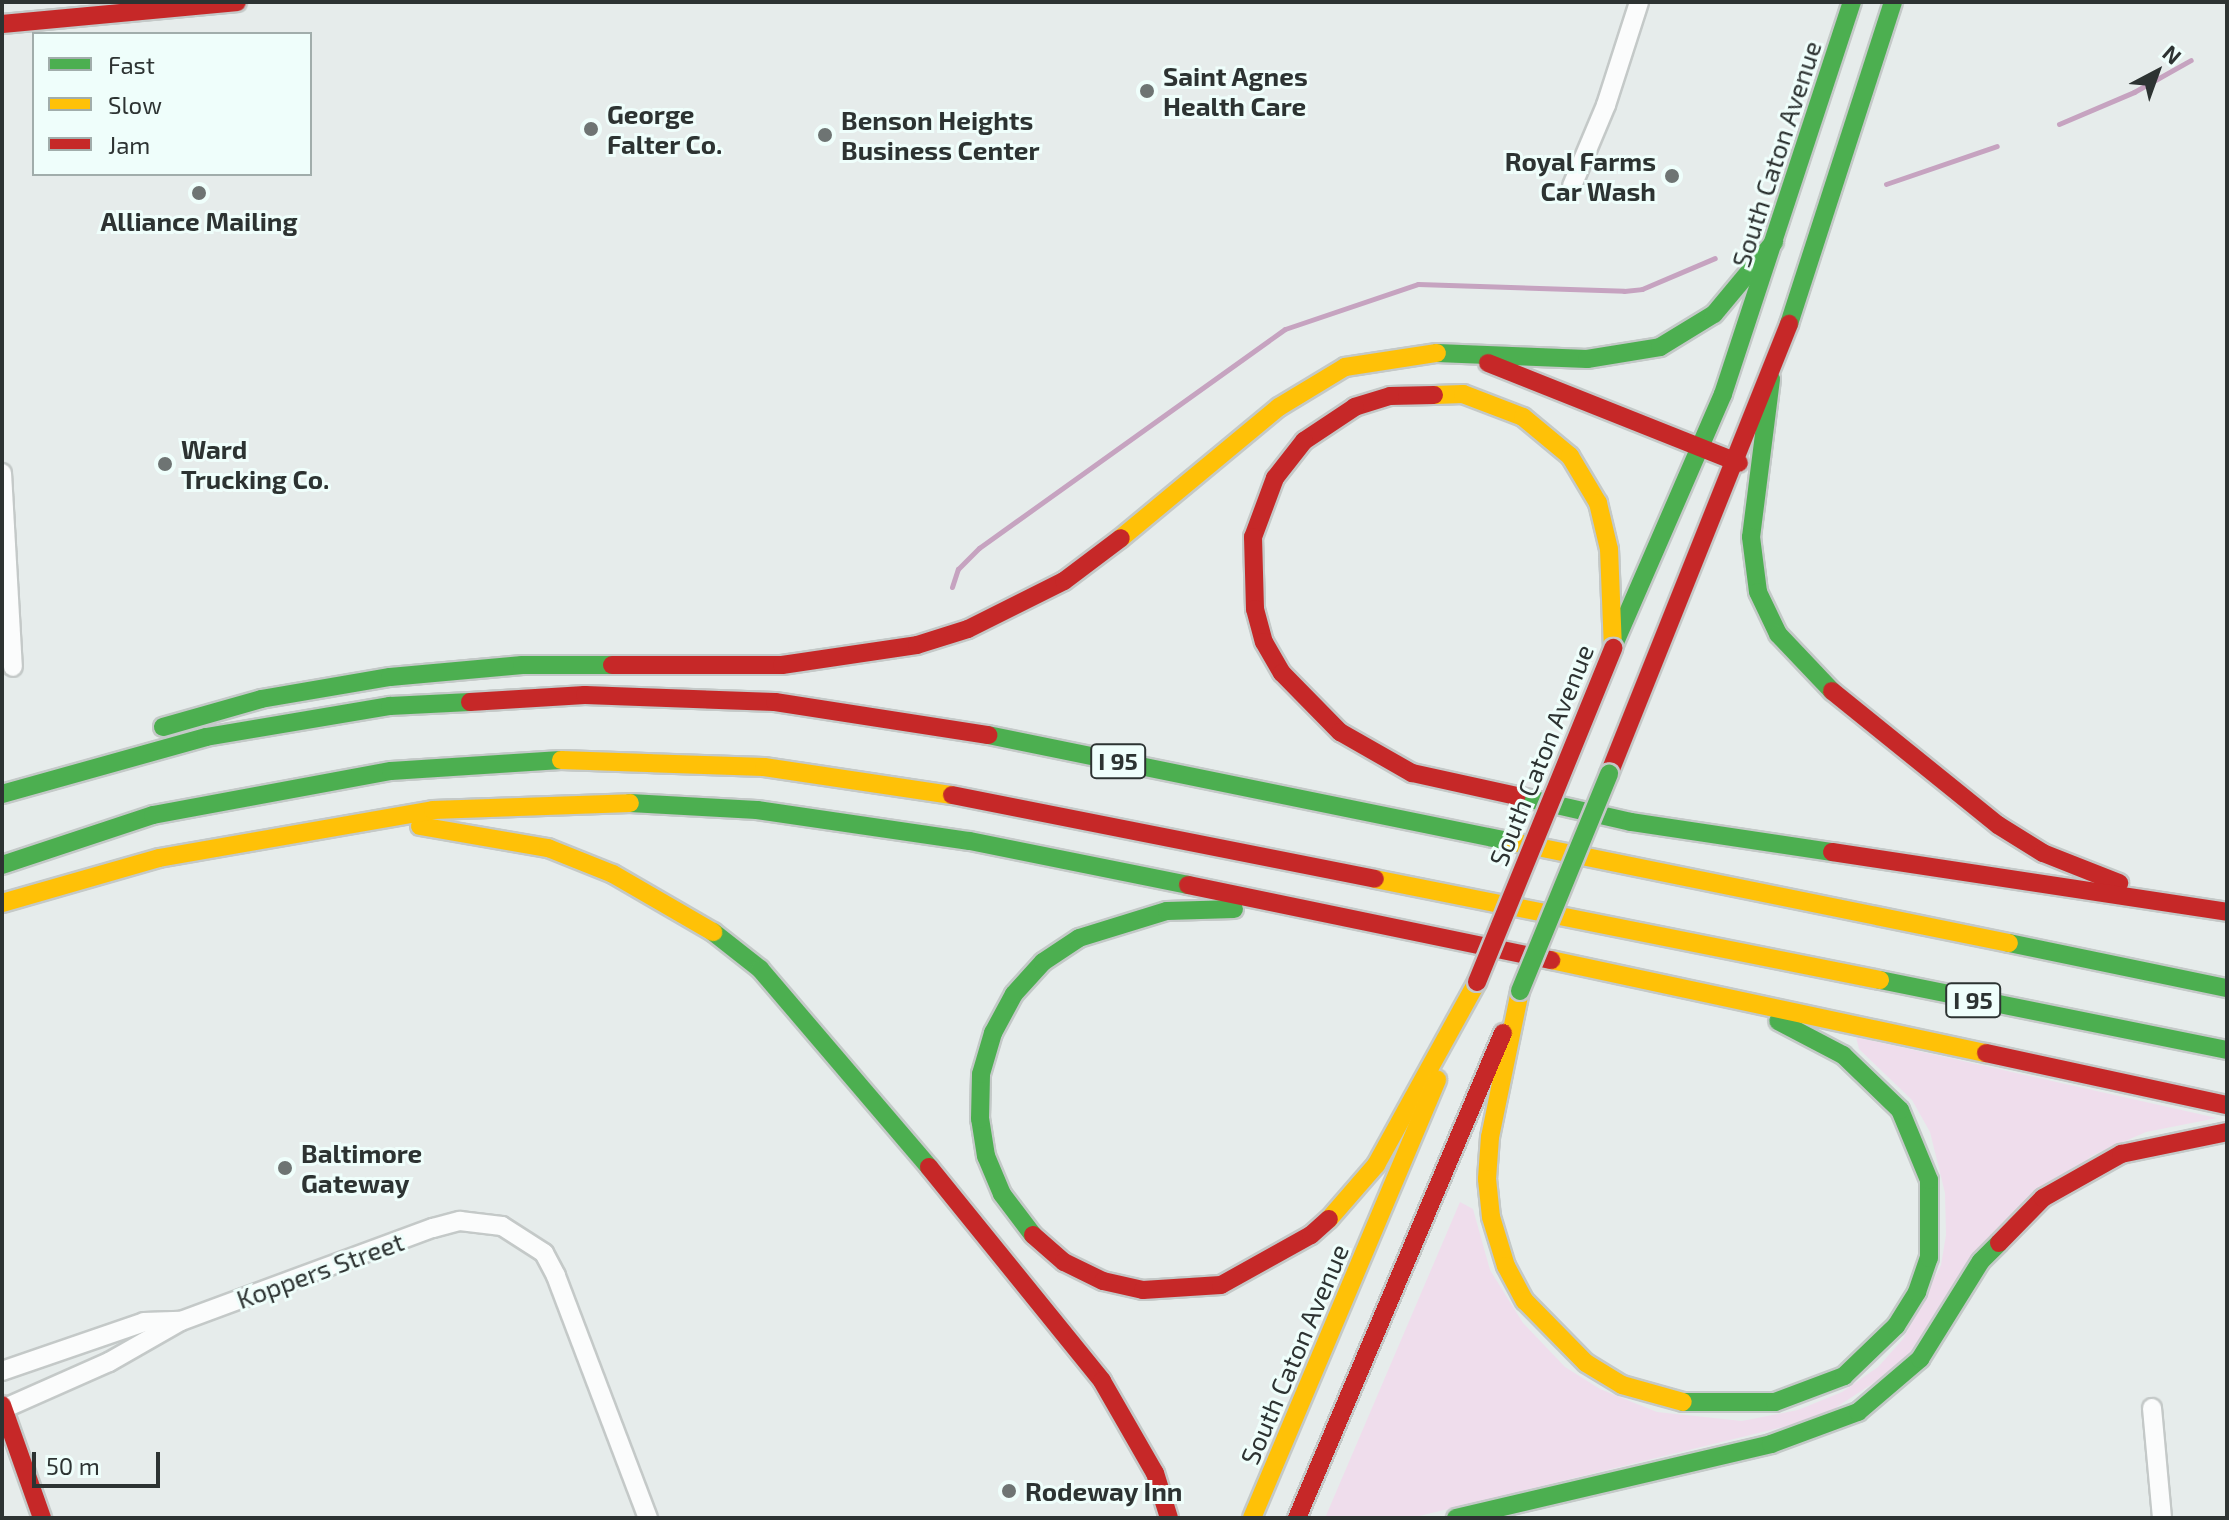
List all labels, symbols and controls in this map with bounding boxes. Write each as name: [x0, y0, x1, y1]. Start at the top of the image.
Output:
legend: [32, 32, 312, 176]
north arrow: [2117, 32, 2197, 112]
street label: South Caton Avenue: [1725, 37, 1827, 271]
text: N: [2158, 39, 2187, 69]
text: Fast: [108, 50, 155, 79]
place label: Saint Agnes Health Care: [1163, 60, 1308, 122]
marker: Saint Agnes Health Care: [1138, 82, 1156, 100]
text: Slow: [108, 90, 162, 119]
place label: George Falter Co.: [607, 98, 723, 160]
place label: Benson Heights Business Center: [841, 104, 1040, 166]
marker: George Falter Co.: [582, 120, 600, 138]
marker: Benson Heights Business Center: [816, 126, 834, 144]
text: Jam: [108, 130, 150, 159]
place label: Royal Farms Car Wash: [1504, 145, 1656, 206]
marker: Royal Farms Car Wash: [1663, 167, 1681, 185]
marker: Alliance Mailing: [190, 184, 208, 202]
place label: Alliance Mailing: [100, 205, 298, 237]
place label: Ward Trucking Co.: [181, 433, 329, 494]
marker: Ward Trucking Co.: [156, 455, 174, 473]
street label: South Caton Avenue: [1482, 639, 1600, 871]
road number: I 95: [1090, 741, 1146, 781]
road number: I 95: [1945, 980, 2001, 1020]
place label: Baltimore Gateway: [301, 1137, 422, 1198]
marker: Baltimore Gateway: [276, 1159, 294, 1177]
street label: Koppers Street: [232, 1225, 408, 1315]
street label: South Caton Avenue: [1233, 1239, 1355, 1469]
scale bar: [36, 1436, 164, 1486]
text: 50 m: [46, 1451, 100, 1480]
place label: Rodeway Inn: [1025, 1475, 1183, 1507]
marker: Rodeway Inn: [1000, 1482, 1018, 1500]

